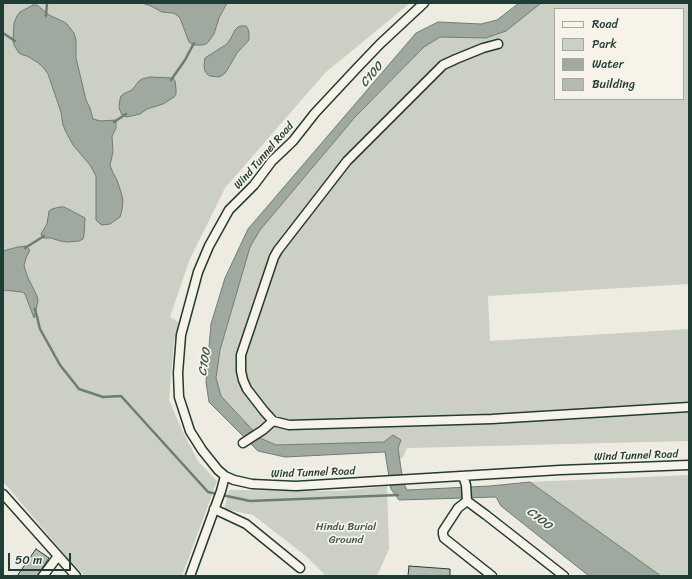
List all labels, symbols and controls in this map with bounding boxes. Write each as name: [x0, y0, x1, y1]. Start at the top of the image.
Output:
legend: [554, 8, 684, 100]
text: Road: [592, 13, 618, 35]
text: Park: [592, 33, 617, 55]
text: Water: [592, 53, 624, 75]
water label: C100: [358, 60, 386, 90]
text: Building: [592, 73, 635, 95]
street label: Wind Tunnel Road: [231, 120, 297, 192]
water label: C100: [196, 347, 214, 377]
street label: Wind Tunnel Road: [594, 448, 678, 464]
street label: Wind Tunnel Road: [271, 465, 355, 481]
water label: C100: [524, 505, 554, 533]
park label: Hindu Burial Ground: [316, 520, 376, 546]
scale bar: [10, 545, 73, 571]
text: 50 m: [15, 549, 42, 571]

